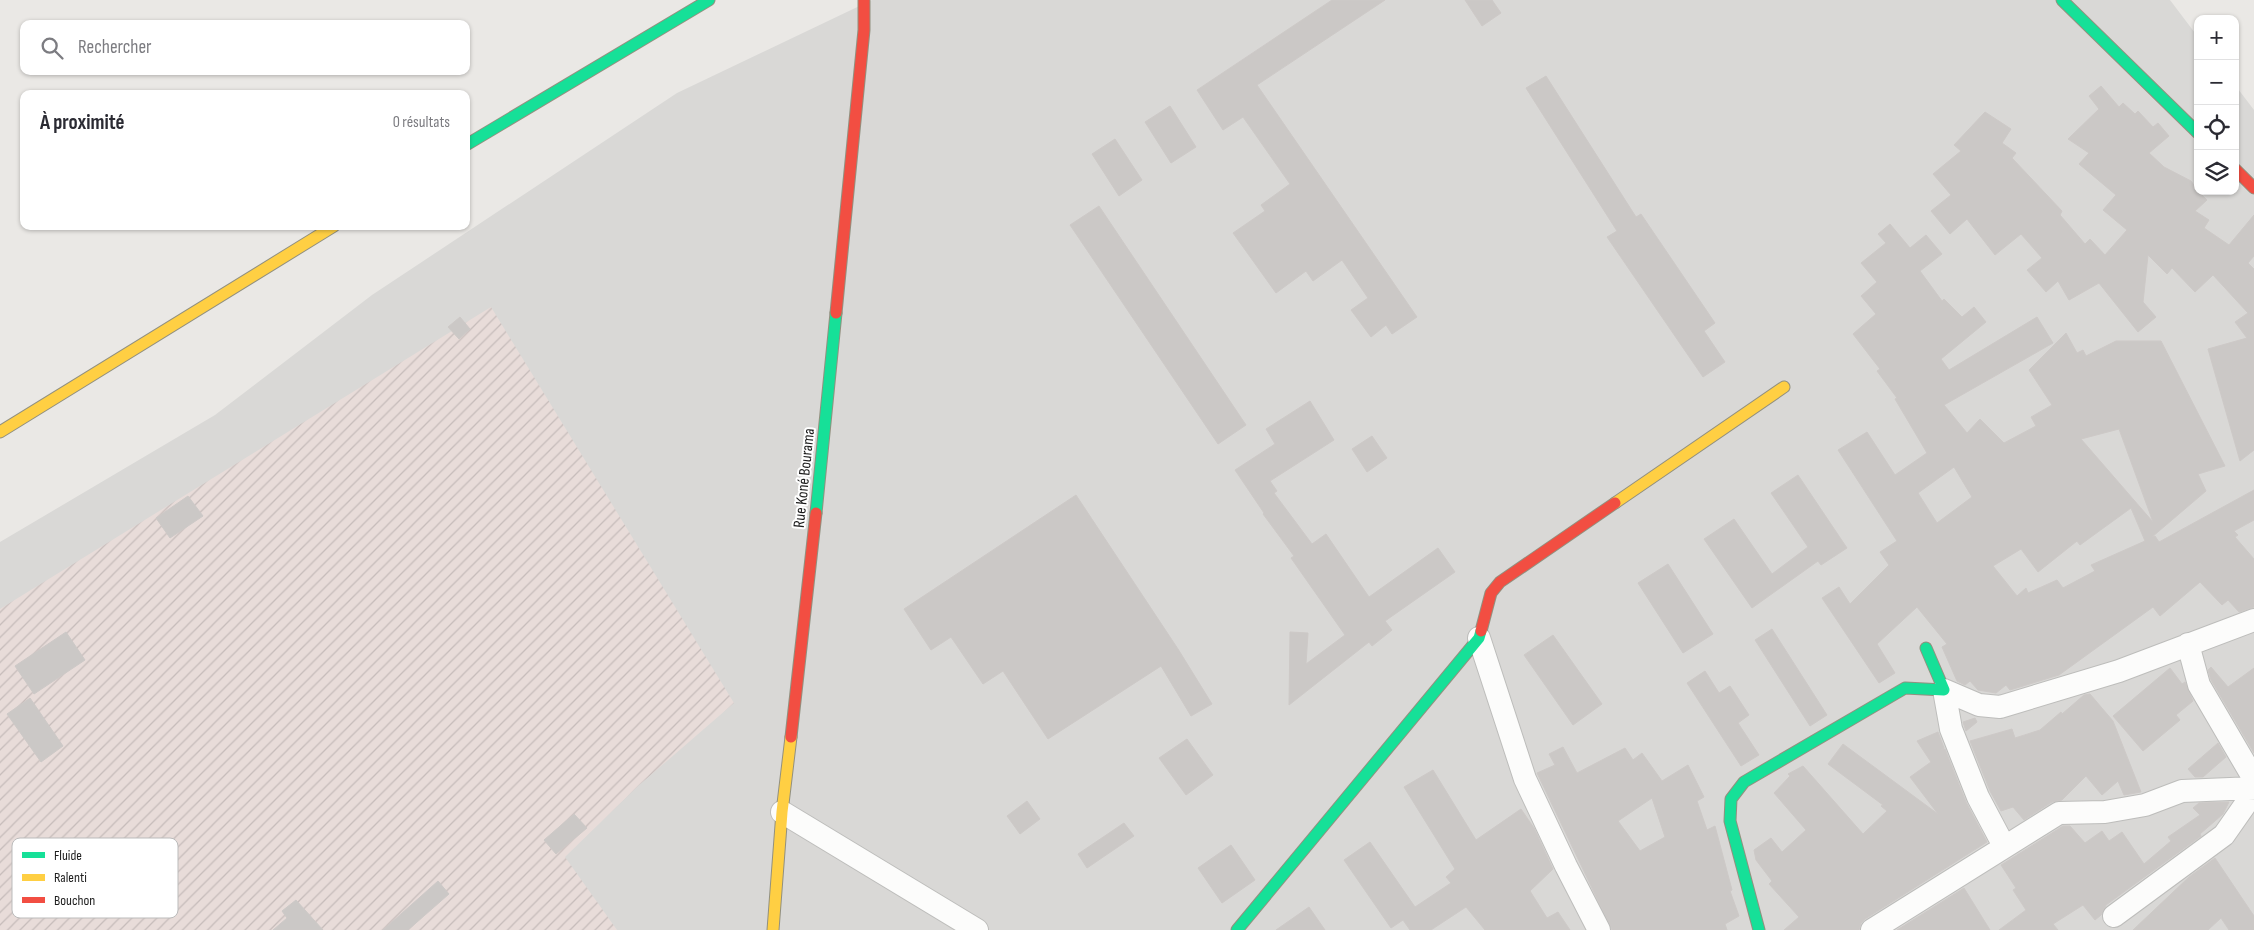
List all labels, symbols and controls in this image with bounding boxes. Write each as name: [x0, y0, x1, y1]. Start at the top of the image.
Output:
map controls: [2194, 15, 2239, 195]
button: +: [2194, 15, 2239, 60]
search box: [20, 20, 470, 75]
icon: search: [38, 34, 66, 62]
text: Rechercher: [78, 36, 152, 59]
button: −: [2194, 60, 2239, 105]
button: locate: [2194, 105, 2239, 150]
text: À proximité: [40, 110, 125, 135]
text: 0 résultats: [393, 113, 450, 132]
button: layers: [2194, 150, 2239, 195]
street label: Rue Koné Bourama: [790, 428, 819, 529]
legend: [12, 838, 178, 918]
text: Fluide: [54, 847, 82, 864]
text: Ralenti: [54, 869, 87, 886]
text: Bouchon: [54, 892, 95, 909]

